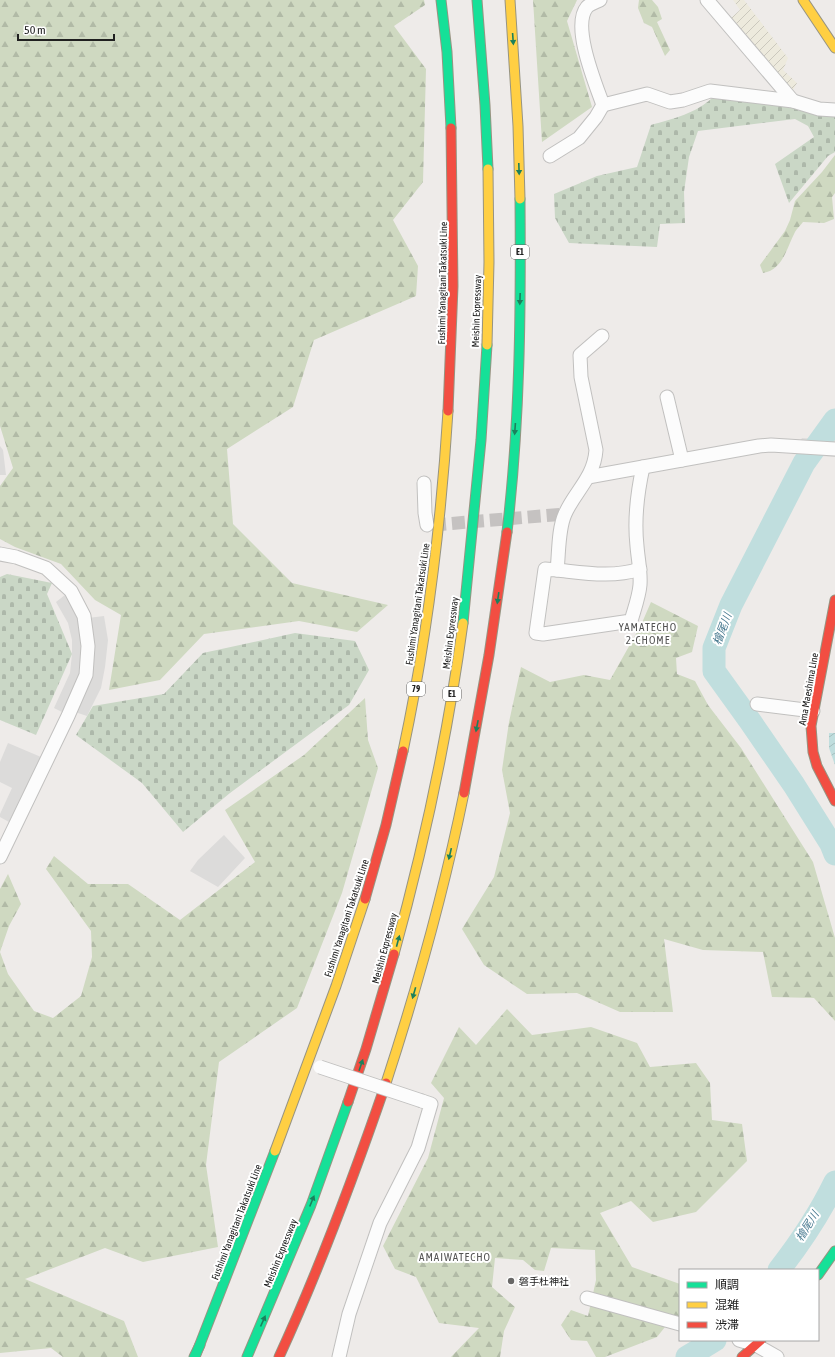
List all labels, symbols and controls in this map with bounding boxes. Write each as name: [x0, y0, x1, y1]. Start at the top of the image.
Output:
scale bar: [18, 16, 114, 42]
text: 50 m: [24, 23, 46, 37]
one-way arrow: [509, 33, 516, 45]
one-way arrow: [516, 163, 523, 175]
street label: Fushimi Yanagitani Takatsuki Line: [436, 221, 449, 345]
road number: E1: [511, 245, 529, 259]
street label: Meishin Expressway: [470, 275, 483, 348]
one-way arrow: [517, 293, 523, 306]
one-way arrow: [511, 423, 518, 435]
street label: Fushimi Yanagitani Takatsuki Line: [403, 542, 432, 666]
one-way arrow: [495, 592, 501, 604]
street label: Meishin Expressway: [441, 596, 460, 670]
water label: 檜尾川: [711, 611, 734, 647]
district label: YAMATECHO 2-CHOME: [619, 621, 677, 646]
street label: Ama Maeshima Line: [797, 652, 820, 726]
road number: 79: [407, 682, 425, 696]
road number: E1: [443, 687, 461, 701]
one-way arrow: [474, 720, 480, 732]
one-way arrow: [447, 847, 453, 860]
street label: Fushimi Yanagitani Takatsuki Line: [322, 858, 371, 978]
street label: Meishin Expressway: [370, 912, 399, 985]
one-way arrow: [395, 935, 401, 947]
one-way arrow: [411, 987, 417, 999]
one-way arrow: [358, 1059, 364, 1071]
street label: Fushimi Yanagitani Takatsuki Line: [209, 1162, 264, 1282]
one-way arrow: [310, 1194, 316, 1206]
water label: 檜尾川: [793, 1208, 821, 1243]
street label: Meishin Expressway: [262, 1217, 299, 1289]
district label: AMAIWATECHO: [419, 1251, 491, 1263]
legend: [679, 1269, 819, 1341]
marker: 磐手杜神社: [506, 1276, 516, 1286]
place label: 磐手杜神社: [519, 1276, 569, 1287]
text: 順調: [715, 1278, 739, 1292]
text: 混雑: [715, 1298, 739, 1312]
one-way arrow: [260, 1316, 266, 1327]
text: 渋滞: [715, 1318, 739, 1332]

